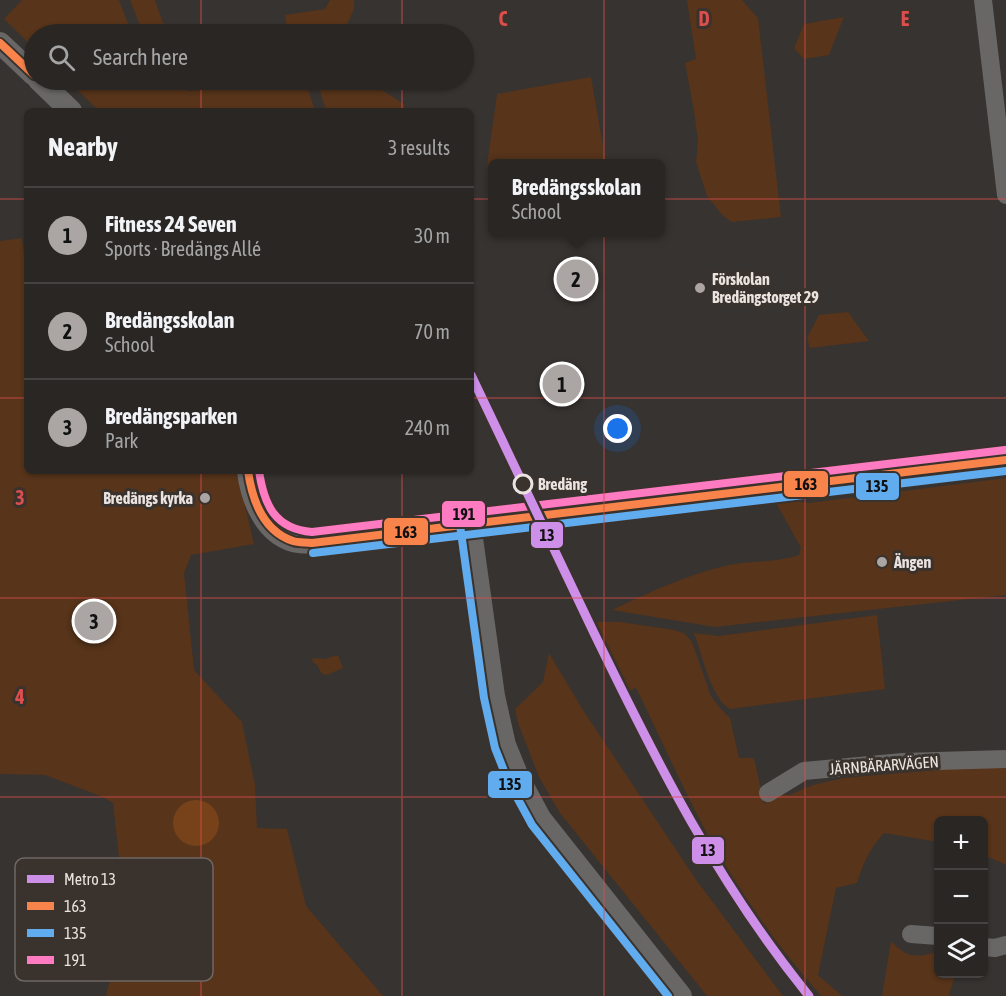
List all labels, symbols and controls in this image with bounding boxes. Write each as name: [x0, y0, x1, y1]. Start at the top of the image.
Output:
text: C: [499, 7, 508, 30]
text: D: [698, 7, 710, 30]
text: E: [901, 7, 910, 30]
search box: [24, 24, 474, 90]
icon: search: [45, 41, 78, 74]
text: Search here: [93, 44, 188, 70]
text: Nearby: [48, 132, 118, 162]
text: 3 results: [388, 136, 450, 159]
popup: [488, 159, 665, 237]
text: Bredängsskolan: [512, 174, 641, 200]
text: School: [512, 200, 561, 223]
text: Fitness 24 Seven: [105, 211, 237, 237]
text: 1: [63, 224, 72, 247]
text: 30 m: [414, 224, 450, 247]
text: Sports · Bredängs Allé: [105, 237, 261, 260]
pin: 2: [556, 256, 596, 302]
place label: Förskolan Bredängstorget 29: [712, 270, 819, 306]
marker: Förskolan Bredängstorget 29: [693, 281, 707, 295]
text: Bredängsskolan: [105, 307, 234, 333]
text: 2: [63, 320, 72, 343]
text: 70 m: [414, 320, 450, 343]
text: School: [105, 333, 155, 356]
pin: 1: [542, 362, 582, 406]
text: Bredängsparken: [105, 403, 237, 429]
your location: [603, 414, 632, 443]
text: 3: [63, 416, 72, 439]
text: 240 m: [405, 416, 450, 439]
text: Park: [105, 429, 138, 452]
line badge: 163: [783, 470, 829, 498]
line badge: 135: [855, 472, 900, 501]
marker: Bredäng: [513, 474, 533, 494]
place label: Bredäng: [538, 475, 587, 493]
text: 163: [795, 475, 817, 493]
text: 135: [866, 477, 889, 495]
text: 3: [15, 486, 25, 509]
place label: Bredängs kyrka: [103, 489, 193, 507]
marker: Bredängs kyrka: [198, 491, 212, 505]
line badge: 191: [441, 500, 486, 528]
text: 191: [453, 505, 476, 523]
line badge: 163: [383, 517, 429, 546]
line badge: 13: [530, 521, 564, 549]
text: 163: [395, 523, 417, 541]
text: 13: [539, 526, 555, 544]
place label: Ängen: [893, 553, 931, 571]
marker: Ängen: [875, 555, 889, 569]
pin: 3: [74, 598, 113, 644]
text: 4: [14, 685, 25, 708]
street label: JÄRNBÄRARVÄGEN: [829, 752, 939, 778]
line badge: 135: [487, 770, 533, 799]
text: 135: [499, 775, 522, 793]
map controls: [934, 816, 988, 978]
button: +: [934, 816, 988, 870]
line badge: 13: [691, 836, 725, 865]
text: 13: [700, 841, 716, 859]
legend: [15, 858, 213, 981]
text: Metro 13: [64, 870, 116, 888]
button: −: [934, 870, 988, 924]
text: 163: [64, 897, 87, 915]
text: 135: [64, 924, 87, 942]
button: layers: [934, 924, 988, 978]
text: 191: [64, 951, 87, 969]

